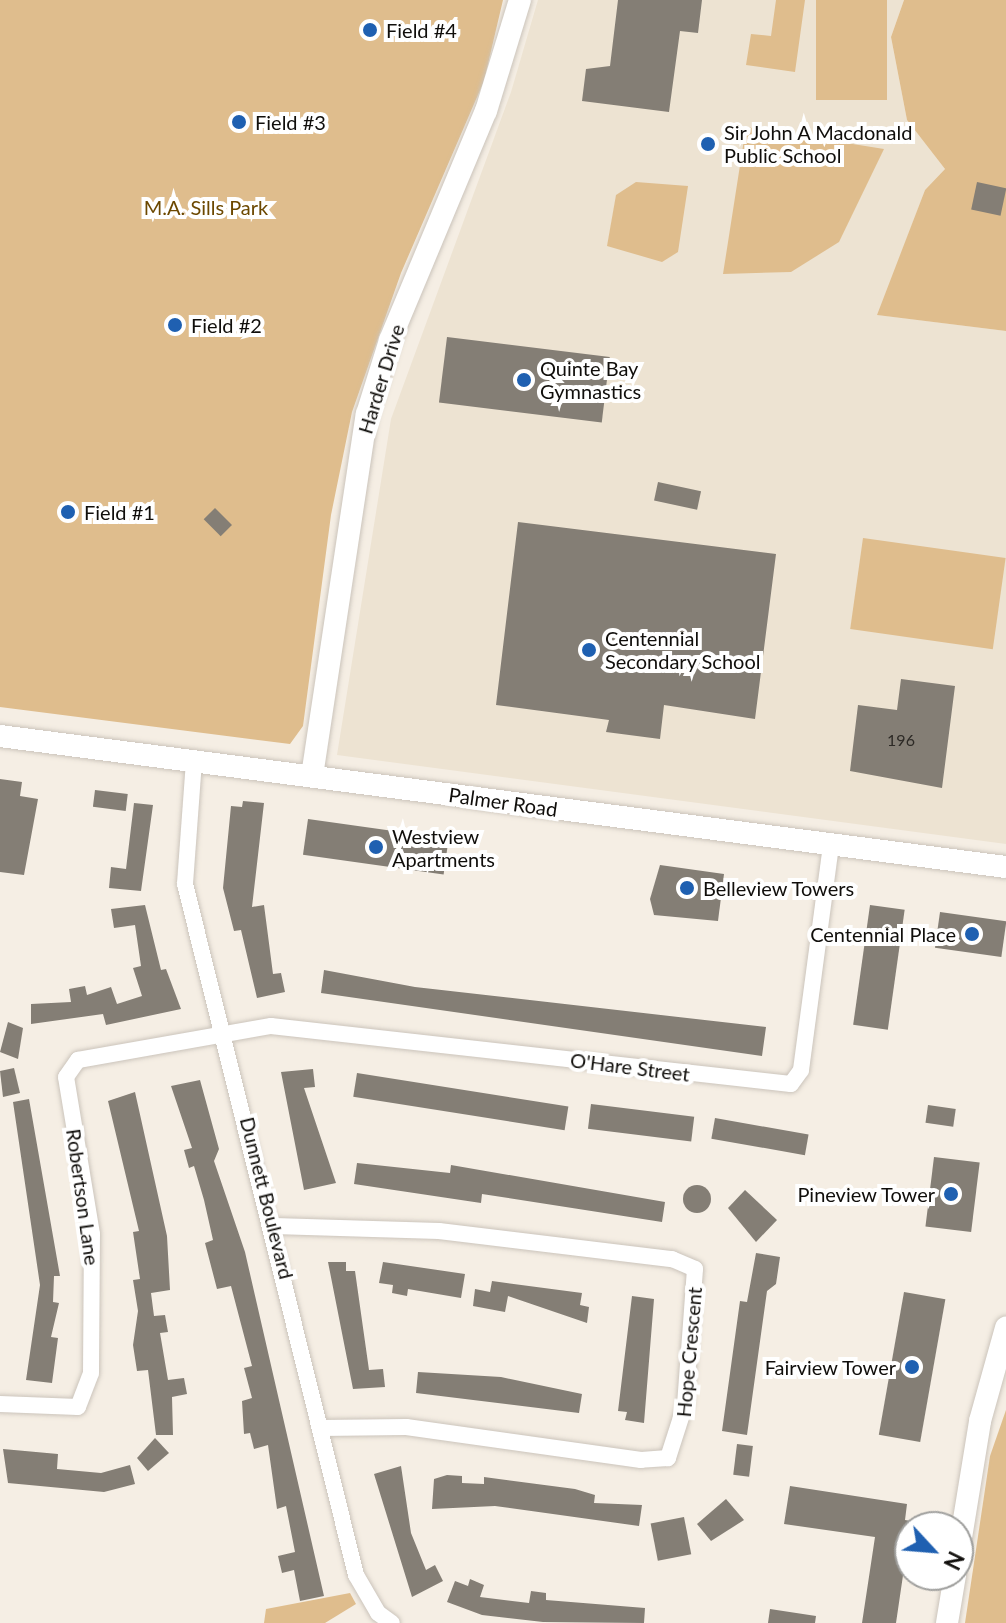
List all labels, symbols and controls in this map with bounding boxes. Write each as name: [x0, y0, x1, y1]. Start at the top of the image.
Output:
place label: Field #4: [386, 18, 457, 42]
marker: Field #4: [361, 21, 379, 39]
place label: Field #3: [255, 110, 326, 134]
marker: Field #3: [230, 113, 248, 131]
place label: Sir John A Macdonald Public School: [724, 120, 915, 167]
marker: Sir John A Macdonald Public School: [699, 135, 717, 153]
park label: M.A. Sills Park: [144, 195, 268, 219]
place label: Field #2: [191, 313, 262, 337]
marker: Field #2: [166, 316, 184, 334]
street label: Harder Drive: [353, 321, 409, 437]
place label: Quinte Bay Gymnastics: [540, 356, 641, 403]
marker: Quinte Bay Gymnastics: [515, 371, 533, 389]
place label: Field #1: [84, 500, 155, 524]
marker: Field #1: [59, 503, 77, 521]
place label: Centennial Secondary School: [605, 626, 761, 673]
marker: Centennial Secondary School: [580, 641, 598, 659]
house number: 196: [887, 730, 915, 750]
street label: Palmer Road: [447, 782, 559, 822]
place label: Westview Apartments: [392, 824, 495, 871]
marker: Westview Apartments: [367, 838, 385, 856]
place label: Belleview Towers: [703, 876, 855, 900]
marker: Belleview Towers: [678, 879, 696, 897]
place label: Centennial Place: [810, 922, 956, 946]
marker: Centennial Place: [963, 925, 981, 943]
street label: O'Hare Street: [569, 1048, 691, 1086]
street label: Dunnett Boulevard: [235, 1114, 299, 1282]
street label: Robertson Lane: [62, 1127, 104, 1267]
place label: Pineview Tower: [796, 1182, 935, 1206]
marker: Pineview Tower: [942, 1185, 960, 1203]
street label: Hope Crescent: [671, 1286, 707, 1418]
place label: Fairview Tower: [764, 1355, 896, 1379]
marker: Fairview Tower: [903, 1358, 921, 1376]
north arrow: [894, 1511, 974, 1591]
text: N: [938, 1547, 970, 1574]

